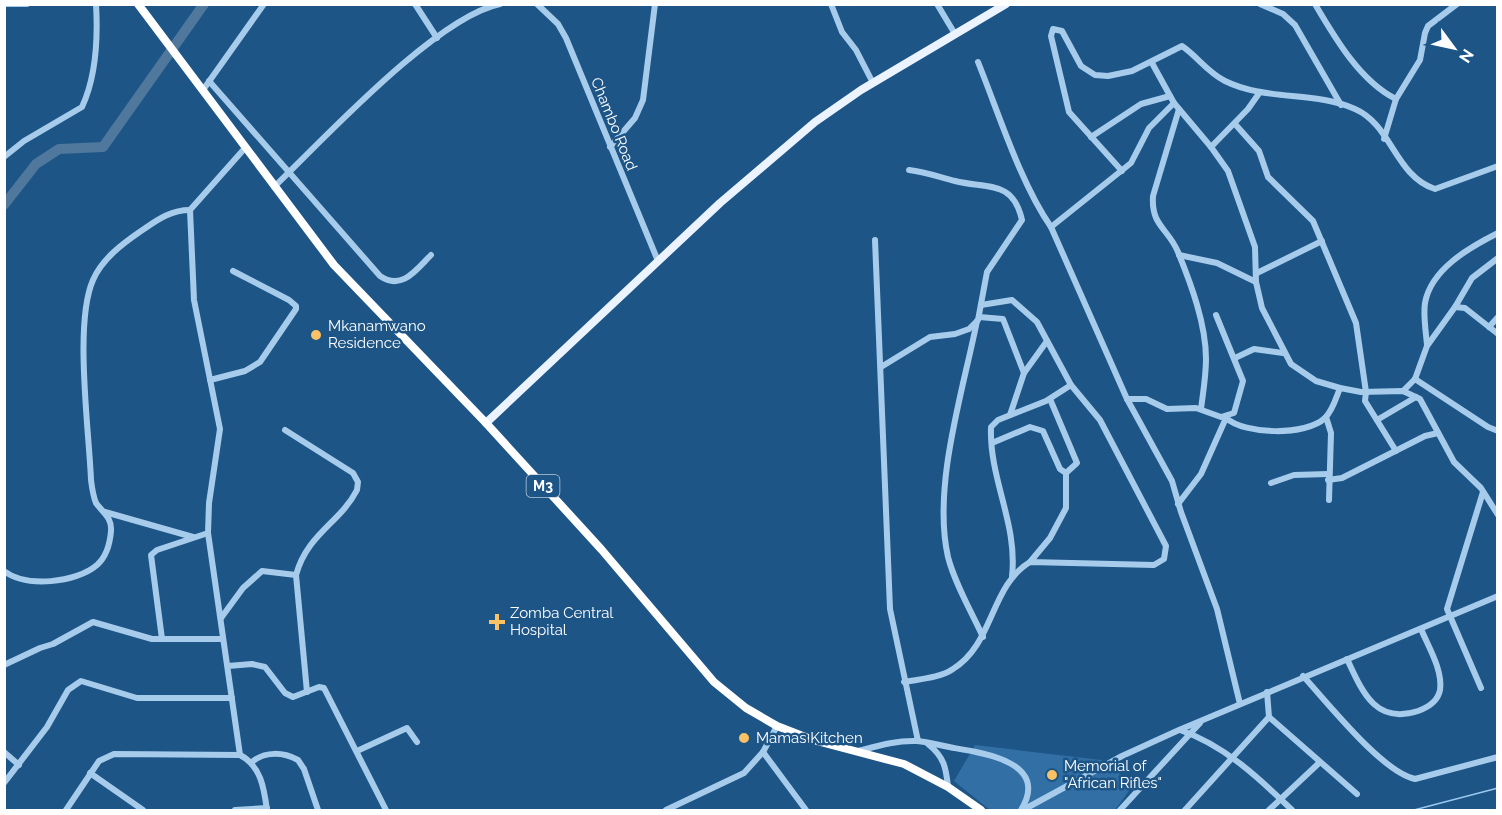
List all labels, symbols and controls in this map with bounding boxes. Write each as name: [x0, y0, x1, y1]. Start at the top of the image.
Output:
north arrow: [1424, 18, 1484, 78]
text: N: [1455, 46, 1477, 66]
street label: Chambo Road: [587, 75, 641, 173]
place label: Mkanamwano Residence: [328, 317, 426, 352]
marker: Mkanamwano Residence: [309, 328, 323, 342]
road number: M3: [526, 475, 560, 497]
place label: Zomba Central Hospital: [510, 604, 614, 639]
marker: Zomba Central Hospital: [488, 613, 506, 631]
place label: Mamas Kitchen: [756, 729, 863, 747]
marker: Mamas Kitchen: [737, 731, 751, 745]
place label: Memorial of "African Rifles": [1064, 757, 1162, 792]
marker: Memorial of "African Rifles": [1045, 768, 1059, 782]

